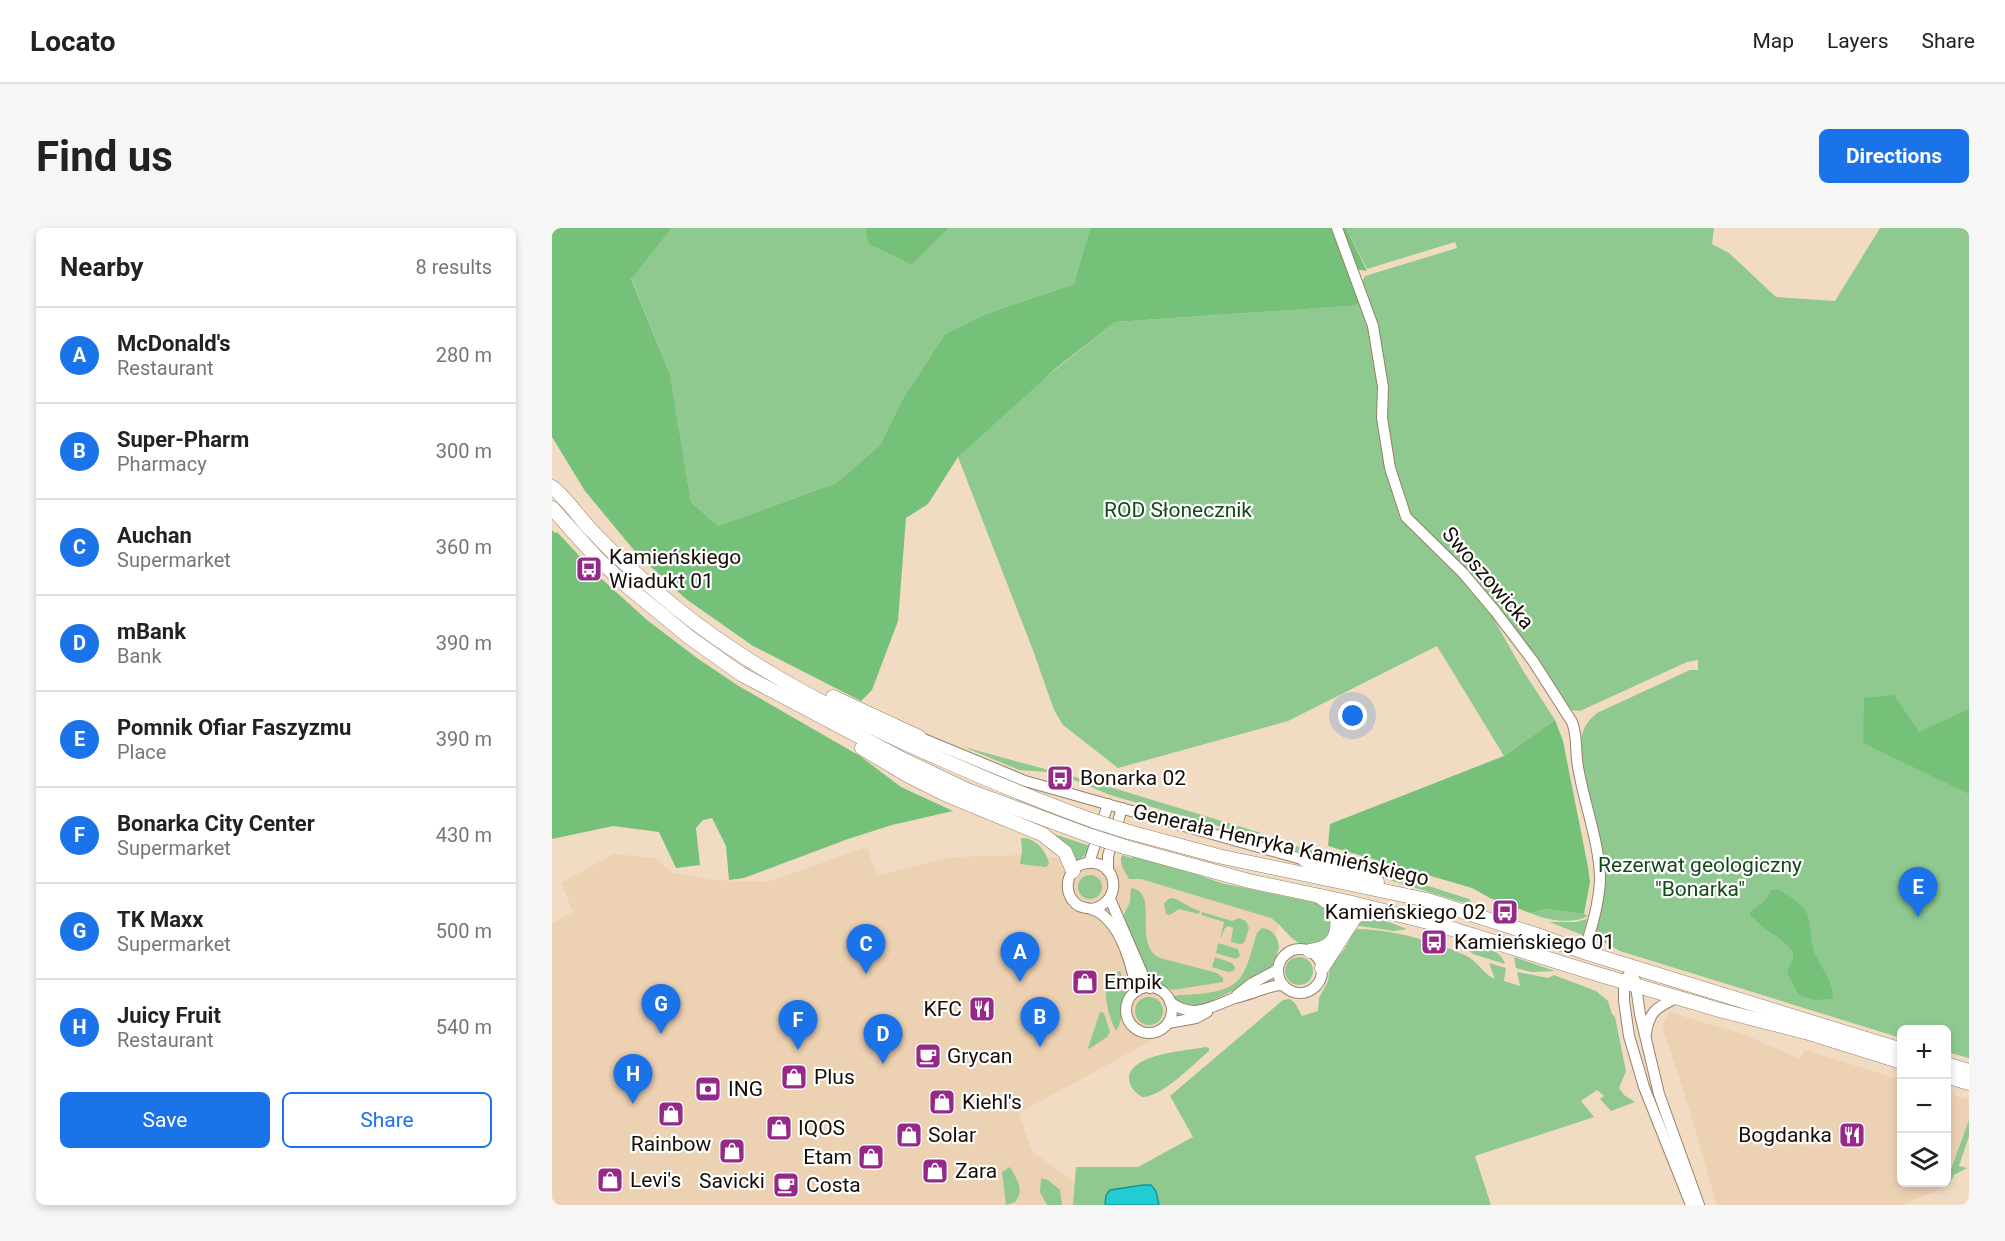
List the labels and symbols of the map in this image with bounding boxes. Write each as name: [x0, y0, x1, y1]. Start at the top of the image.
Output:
park label: ROD Słonecznik: [1104, 498, 1252, 522]
street label: Swoszowicka: [1437, 522, 1539, 634]
place label: Kamieńskiego Wiadukt 01: [609, 545, 741, 593]
bus stop icon: Kamieńskiego Wiadukt 01: [574, 554, 604, 584]
your location: [1338, 701, 1367, 730]
bus stop icon: Bonarka 02: [1045, 763, 1075, 793]
place label: Bonarka 02: [1080, 766, 1186, 790]
street label: Generała Henryka Kamieńskiego: [1131, 799, 1431, 891]
park label: Rezerwat geologiczny "Bonarka": [1598, 853, 1802, 901]
pin: E: [1898, 868, 1938, 917]
bus stop icon: Kamieńskiego 02: [1490, 897, 1520, 927]
place label: Kamieńskiego 02: [1325, 900, 1486, 924]
pin: C: [846, 924, 886, 974]
bus stop icon: Kamieńskiego 01: [1419, 927, 1449, 957]
place label: Kamieńskiego 01: [1454, 930, 1615, 954]
pin: A: [1000, 932, 1040, 982]
shop icon: Empik: [1070, 967, 1100, 997]
place label: Empik: [1104, 970, 1162, 994]
pin: G: [642, 984, 680, 1034]
restaurant icon: KFC: [967, 994, 997, 1024]
place label: KFC: [924, 997, 962, 1021]
pin: B: [1020, 998, 1060, 1047]
pin: F: [778, 1000, 818, 1050]
pin: D: [864, 1014, 902, 1064]
cafe icon: Grycan: [913, 1041, 943, 1071]
place label: Grycan: [947, 1044, 1012, 1068]
pin: H: [614, 1054, 652, 1104]
shop icon: Plus: [779, 1062, 809, 1092]
place label: Plus: [814, 1065, 855, 1089]
bank icon: ING: [693, 1074, 723, 1104]
place label: ING: [728, 1077, 763, 1101]
shop icon: Kiehl's: [927, 1087, 957, 1117]
place label: Kiehl's: [962, 1090, 1022, 1114]
shop icon: Rainbow: [656, 1099, 686, 1129]
shop icon: IQOS: [764, 1113, 794, 1143]
place label: IQOS: [798, 1116, 845, 1140]
shop icon: Solar: [894, 1120, 924, 1150]
restaurant icon: Bogdanka: [1837, 1120, 1867, 1150]
place label: Solar: [928, 1123, 976, 1147]
place label: Bogdanka: [1738, 1123, 1832, 1147]
place label: Rainbow: [631, 1132, 712, 1156]
shop icon: Savicki: [717, 1136, 747, 1166]
shop icon: Etam: [856, 1142, 886, 1172]
place label: Etam: [803, 1145, 852, 1169]
shop icon: Zara: [920, 1156, 950, 1186]
place label: Zara: [955, 1159, 997, 1183]
shop icon: Levi's: [595, 1165, 625, 1195]
place label: Levi's: [630, 1168, 681, 1192]
place label: Savicki: [699, 1169, 765, 1193]
cafe icon: Costa: [771, 1170, 801, 1200]
place label: Costa: [806, 1173, 861, 1197]

